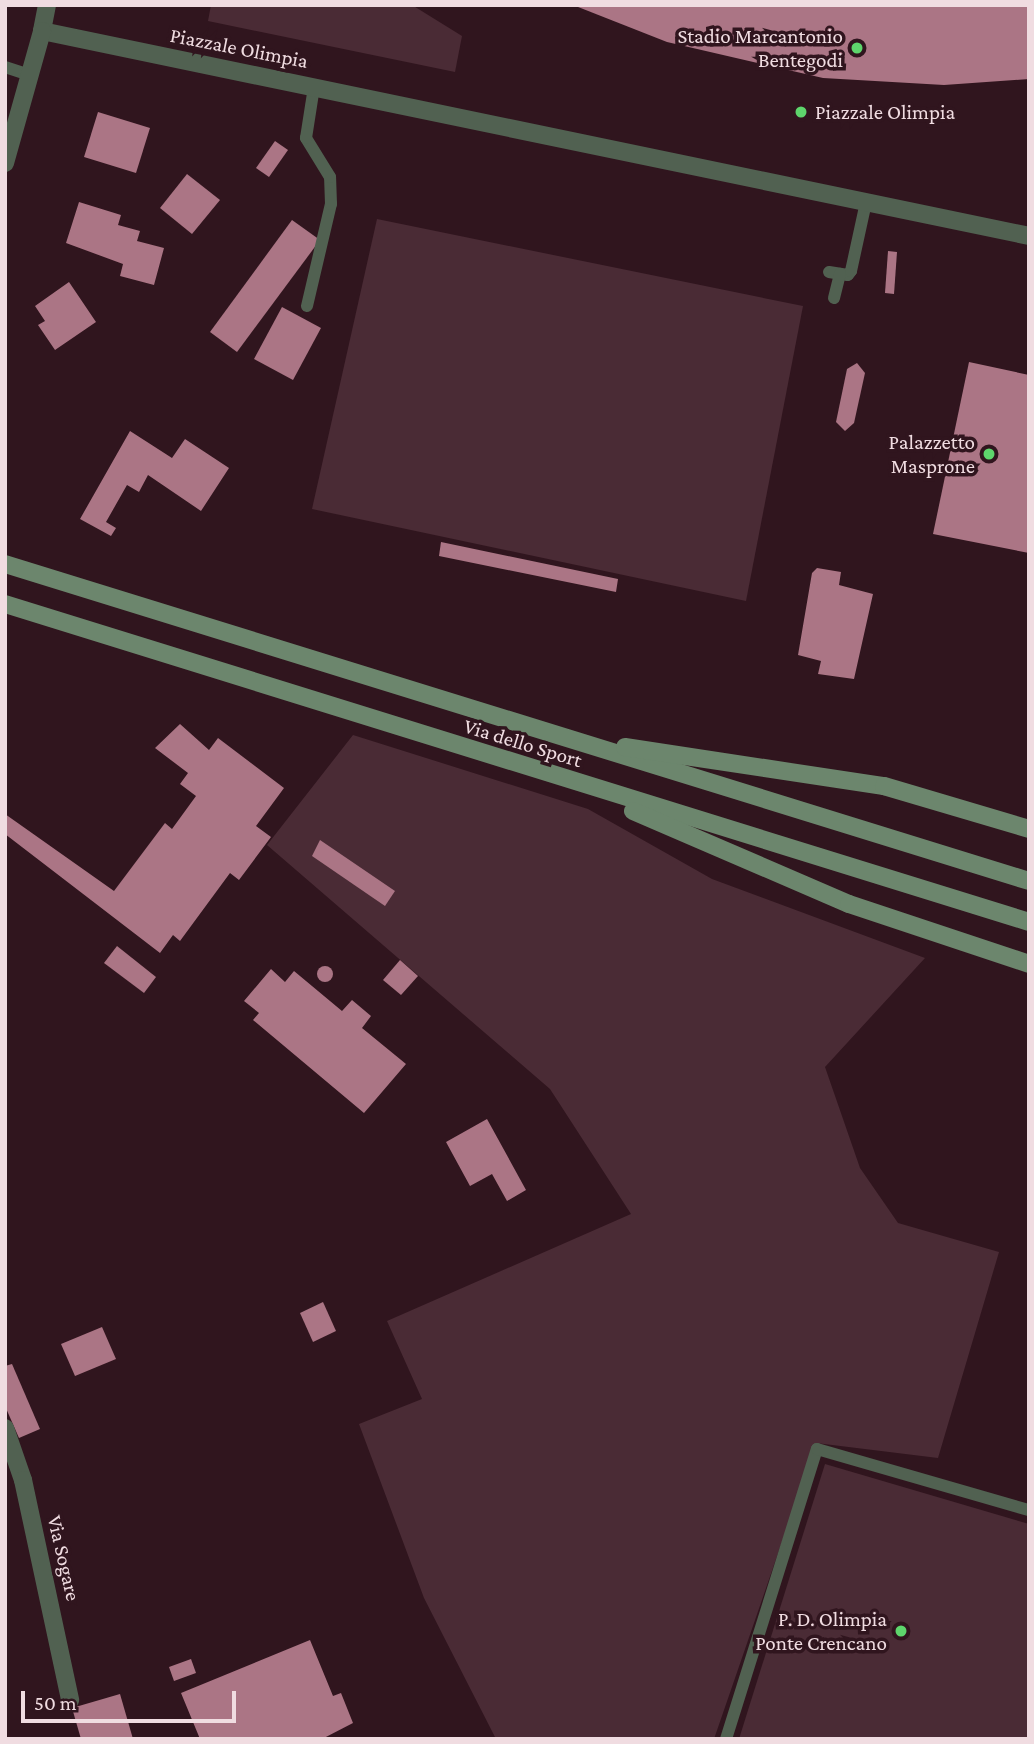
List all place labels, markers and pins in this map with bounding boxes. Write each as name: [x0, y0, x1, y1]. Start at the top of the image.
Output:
place label: Stadio Marcantonio Bentegodi: [677, 23, 843, 73]
marker: Stadio Marcantonio Bentegodi: [849, 40, 865, 56]
place label: Piazzale Olimpia: [815, 99, 955, 125]
marker: Piazzale Olimpia: [793, 104, 809, 120]
place label: Palazzetto Masprone: [889, 429, 975, 479]
marker: Palazzetto Masprone: [981, 446, 997, 462]
place label: P. D. Olimpia Ponte Crencano: [755, 1606, 887, 1656]
marker: P. D. Olimpia Ponte Crencano: [893, 1623, 909, 1639]

